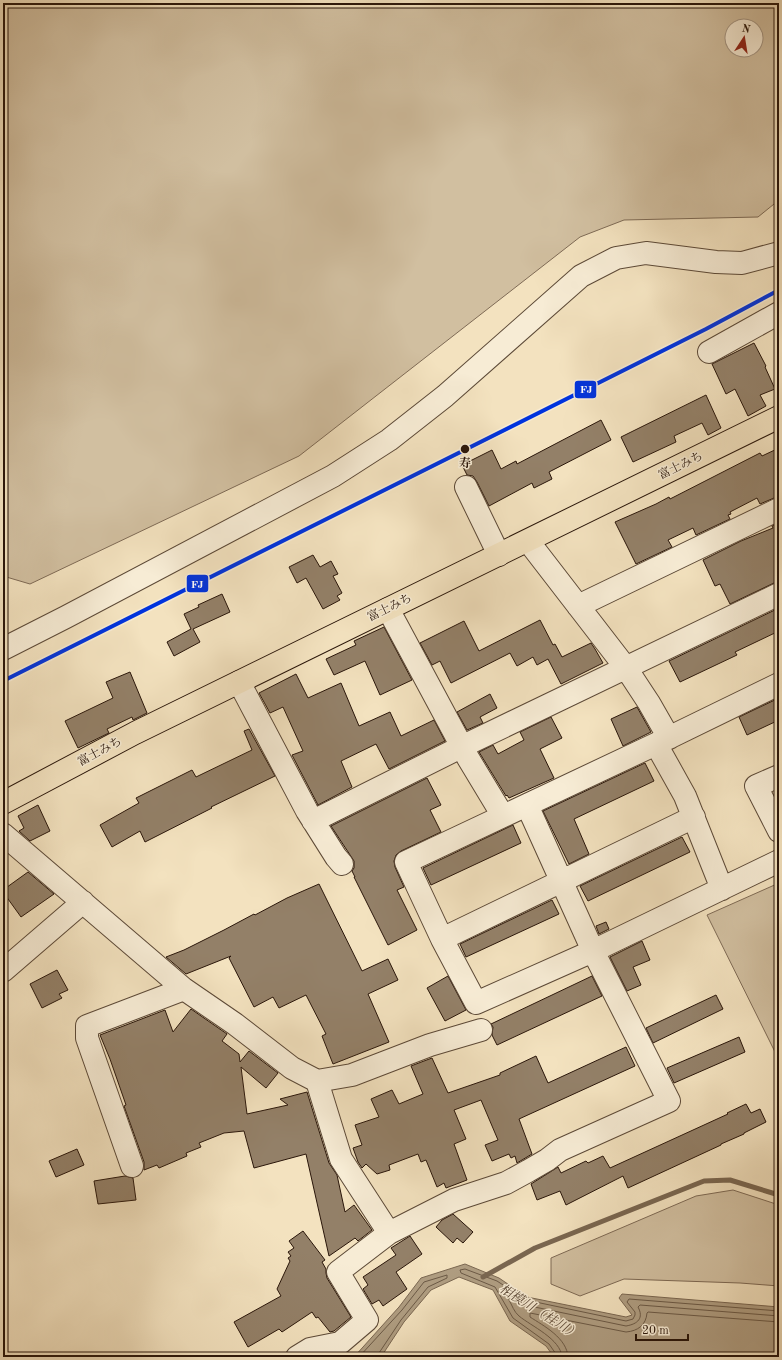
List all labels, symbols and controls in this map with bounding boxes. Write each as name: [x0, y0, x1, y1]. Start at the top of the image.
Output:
north arrow: [724, 18, 764, 58]
text: N: [741, 23, 752, 36]
line badge: FJ: [574, 380, 597, 399]
text: FJ: [580, 385, 592, 396]
marker: 寿: [459, 443, 471, 455]
street label: 富士みち: [656, 448, 705, 482]
place label: 寿: [459, 456, 471, 470]
line badge: FJ: [186, 574, 209, 593]
text: FJ: [191, 580, 203, 591]
street label: 富士みち: [365, 590, 414, 624]
street label: 富士みち: [75, 734, 124, 769]
water label: 相模川（桂川）: [497, 1281, 582, 1342]
scale bar: [636, 1316, 688, 1342]
text: 20 m: [642, 1325, 669, 1337]

